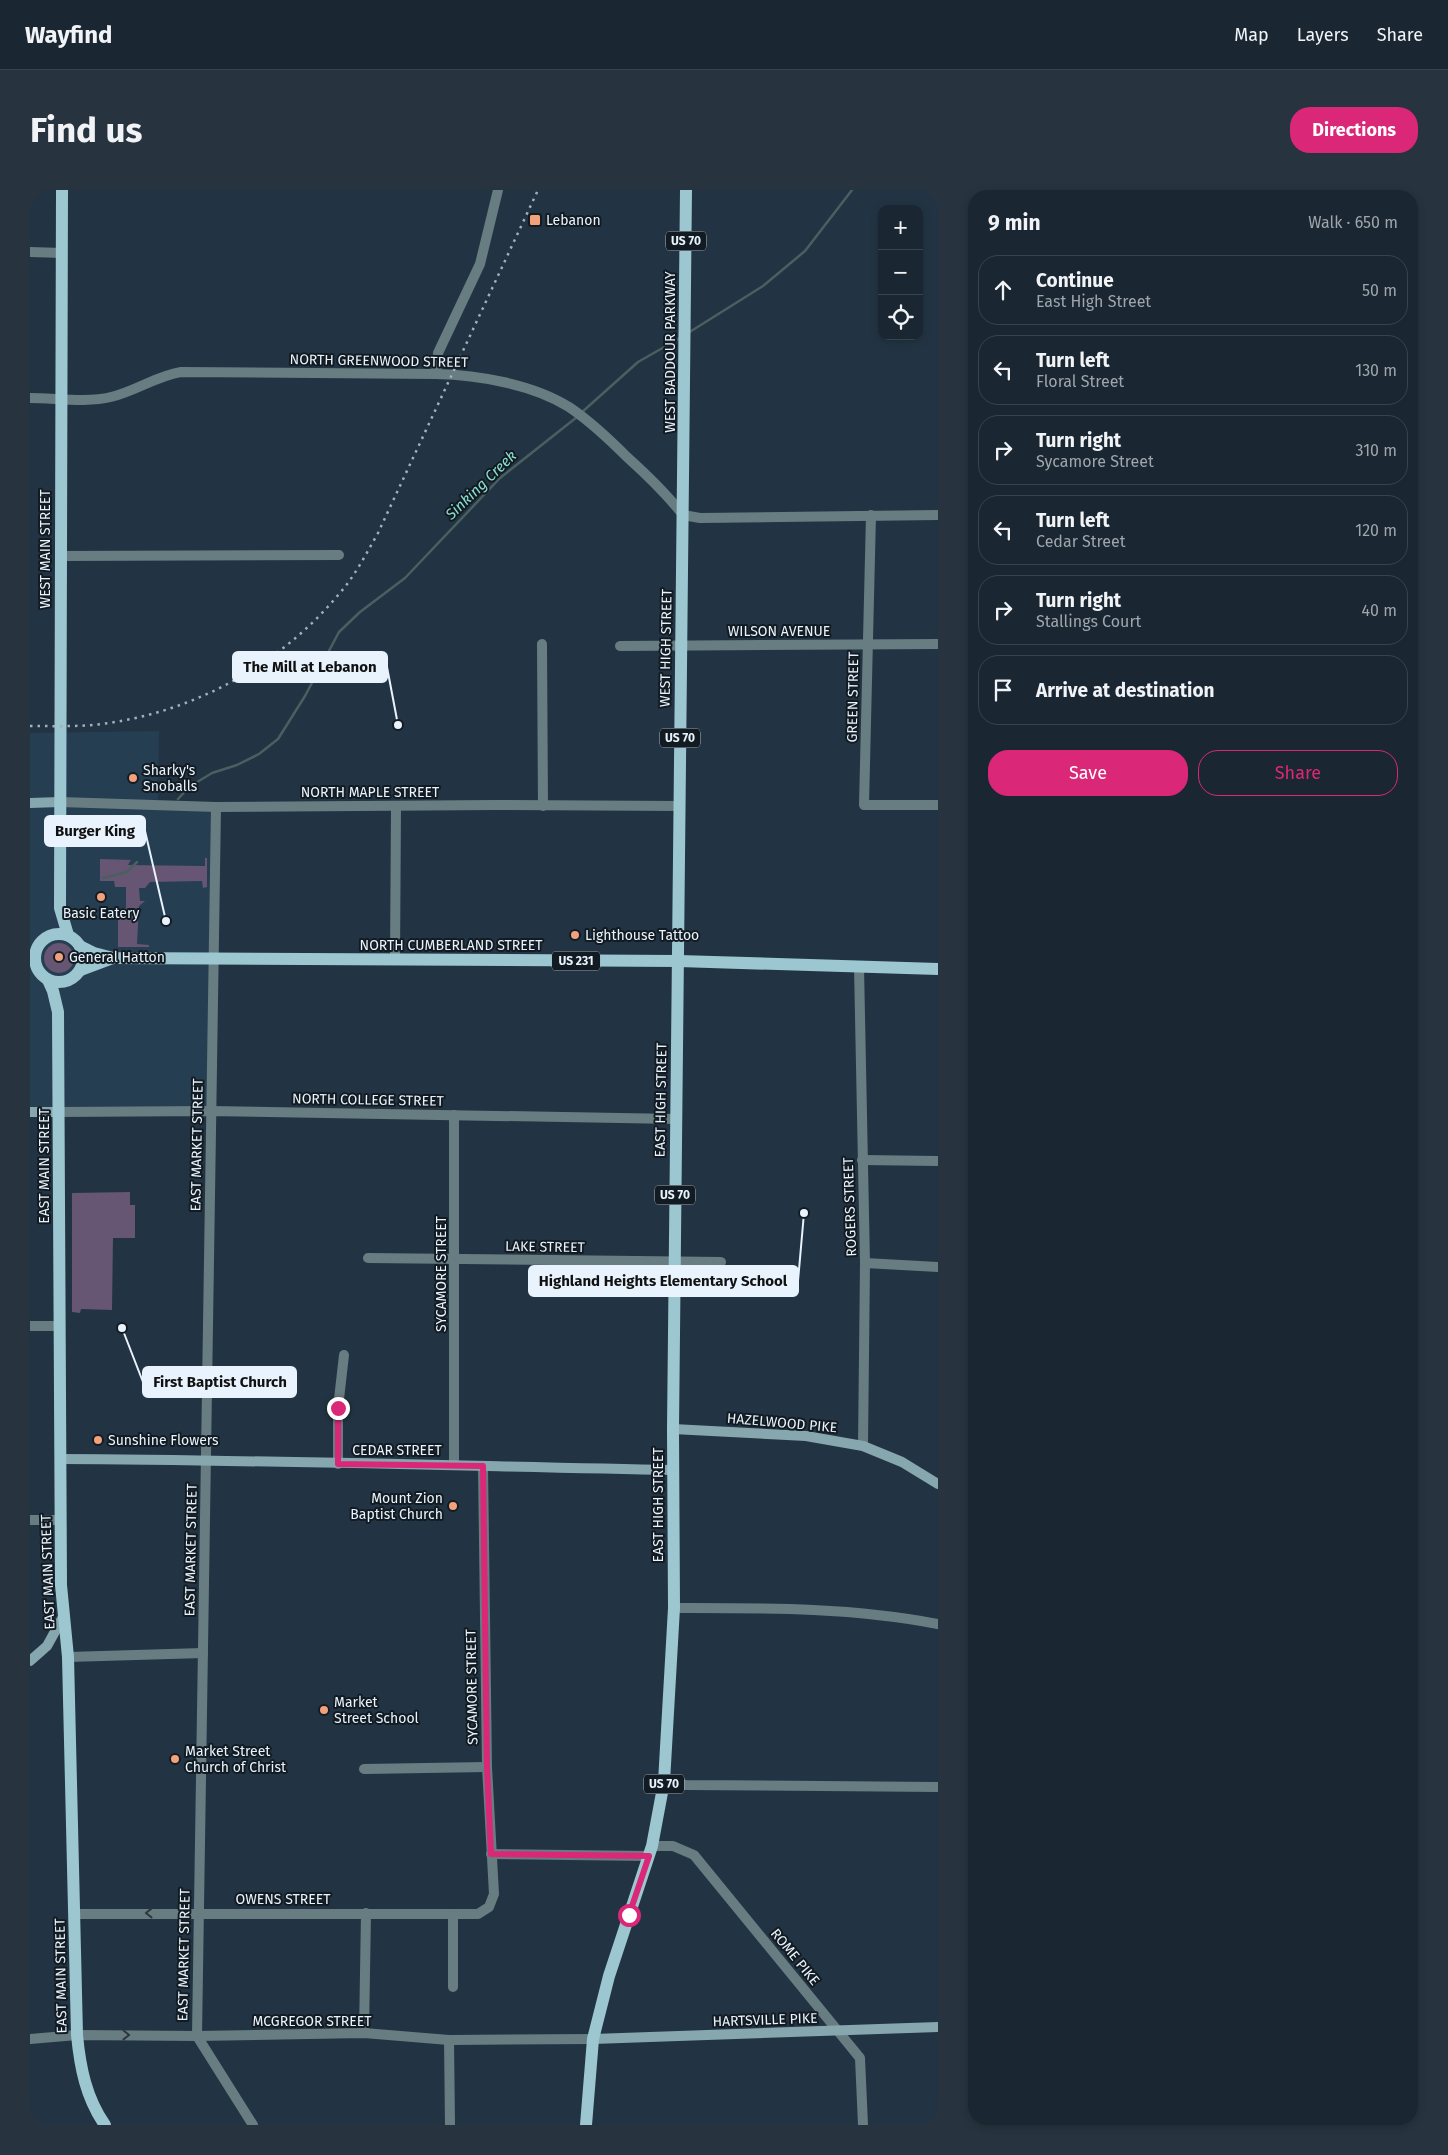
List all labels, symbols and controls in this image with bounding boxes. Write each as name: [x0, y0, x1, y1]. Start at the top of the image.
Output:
text: Wayfind: [25, 21, 112, 49]
text: Map: [1234, 24, 1269, 46]
text: Layers: [1297, 24, 1349, 46]
text: Share: [1377, 24, 1423, 46]
button: Directions: [1290, 107, 1418, 153]
text: Find us: [30, 109, 142, 151]
map controls: [878, 205, 923, 340]
button: +: [878, 205, 923, 250]
text: 9 min: [988, 210, 1041, 236]
place label: Lebanon: [546, 212, 601, 229]
marker: Lebanon: [528, 213, 542, 227]
text: Walk · 650 m: [1308, 213, 1398, 232]
road number: US 70: [666, 231, 706, 250]
button: −: [878, 250, 923, 295]
text: Continue: [1036, 269, 1114, 292]
street label: WEST BADDOUR PARKWAY: [662, 271, 679, 433]
icon: ahead: [989, 276, 1017, 304]
text: 50 m: [1362, 281, 1397, 300]
text: East High Street: [1036, 292, 1151, 311]
button: locate: [878, 295, 923, 340]
text: Turn left: [1036, 349, 1110, 372]
street label: NORTH GREENWOOD STREET: [290, 351, 469, 371]
icon: left: [989, 356, 1017, 384]
text: 130 m: [1355, 361, 1397, 380]
text: Floral Street: [1036, 372, 1124, 391]
text: Turn right: [1036, 429, 1121, 452]
icon: right: [989, 436, 1017, 464]
text: 310 m: [1356, 441, 1397, 460]
water label: Sinking Creek: [441, 447, 520, 524]
text: Sycamore Street: [1036, 452, 1154, 471]
street label: WEST MAIN STREET: [37, 489, 54, 608]
text: Turn left: [1036, 509, 1110, 532]
icon: left: [989, 516, 1017, 544]
text: 120 m: [1355, 521, 1397, 540]
text: Cedar Street: [1036, 532, 1125, 551]
street label: WEST HIGH STREET: [656, 588, 676, 707]
text: Turn right: [1036, 589, 1121, 612]
icon: right: [989, 596, 1017, 624]
text: 40 m: [1362, 601, 1397, 620]
text: Stallings Court: [1036, 612, 1141, 631]
street label: WILSON AVENUE: [728, 623, 830, 640]
street label: GREEN STREET: [844, 651, 862, 743]
callout: The Mill at Lebanon: [233, 652, 387, 682]
text: The Mill at Lebanon: [243, 658, 377, 676]
icon: arrive: [989, 676, 1017, 704]
text: Arrive at destination: [1036, 679, 1215, 702]
road number: US 70: [660, 728, 700, 748]
button: Save: [988, 750, 1188, 796]
button: Share: [1198, 750, 1398, 796]
place label: Sharky's Snoballs: [143, 762, 198, 795]
marker: Sharky's Snoballs: [127, 772, 139, 784]
street label: NORTH MAPLE STREET: [301, 784, 440, 801]
callout: Burger King: [45, 816, 145, 846]
text: Burger King: [55, 822, 136, 840]
marker: Basic Eatery: [95, 891, 107, 903]
place label: Basic Eatery: [63, 905, 139, 922]
place label: Lighthouse Tattoo: [585, 927, 699, 944]
marker: Lighthouse Tattoo: [569, 929, 581, 941]
street label: NORTH CUMBERLAND STREET: [360, 937, 543, 954]
place label: General Hatton: [69, 949, 165, 966]
marker: General Hatton: [53, 951, 65, 963]
road number: US 231: [552, 951, 600, 970]
street label: EAST HIGH STREET: [651, 1042, 671, 1158]
street label: EAST MARKET STREET: [187, 1078, 207, 1212]
street label: NORTH COLLEGE STREET: [292, 1090, 445, 1110]
street label: EAST MAIN STREET: [36, 1108, 53, 1224]
street label: ROGERS STREET: [840, 1156, 860, 1257]
road number: US 70: [655, 1186, 695, 1204]
street label: SYCAMORE STREET: [433, 1215, 450, 1332]
street label: LAKE STREET: [505, 1238, 586, 1256]
callout: Highland Heights Elementary School: [529, 1266, 798, 1296]
text: Highland Heights Elementary School: [539, 1272, 788, 1290]
callout: First Baptist Church: [143, 1367, 296, 1397]
text: First Baptist Church: [153, 1373, 287, 1391]
route end: [327, 1397, 350, 1420]
street label: HAZELWOOD PIKE: [726, 1410, 838, 1436]
place label: Sunshine Flowers: [108, 1432, 219, 1449]
marker: Sunshine Flowers: [92, 1434, 104, 1446]
street label: CEDAR STREET: [352, 1442, 443, 1459]
street label: EAST HIGH STREET: [650, 1447, 667, 1562]
street label: EAST MARKET STREET: [181, 1483, 201, 1617]
place label: Mount Zion Baptist Church: [350, 1490, 443, 1523]
marker: Mount Zion Baptist Church: [447, 1500, 459, 1512]
street label: EAST MAIN STREET: [37, 1513, 59, 1630]
street label: SYCAMORE STREET: [462, 1628, 482, 1745]
place label: Market Street School: [334, 1694, 419, 1727]
marker: Market Street School: [318, 1704, 330, 1716]
place label: Market Street Church of Christ: [185, 1743, 287, 1776]
marker: Market Street Church of Christ: [169, 1753, 181, 1765]
road number: US 70: [644, 1775, 684, 1794]
street label: EAST MARKET STREET: [174, 1888, 194, 2022]
street label: OWENS STREET: [236, 1891, 331, 1908]
route start: [618, 1904, 641, 1927]
one-way arrow: [145, 1908, 152, 1918]
street label: EAST MAIN STREET: [51, 1917, 71, 2034]
street label: ROME PIKE: [767, 1925, 823, 1989]
street label: HARTSVILLE PIKE: [712, 2010, 818, 2030]
street label: MCGREGOR STREET: [253, 2013, 372, 2030]
one-way arrow: [122, 2030, 130, 2040]

